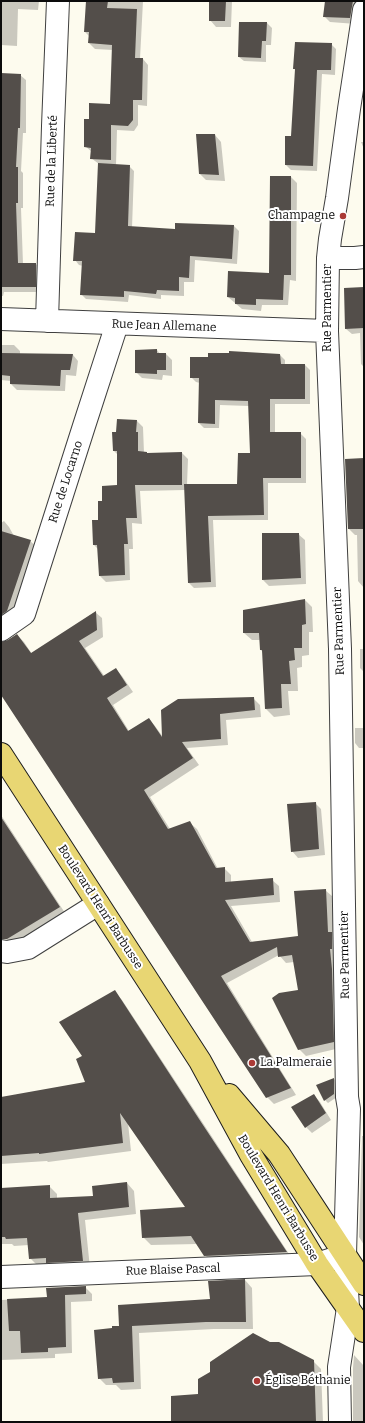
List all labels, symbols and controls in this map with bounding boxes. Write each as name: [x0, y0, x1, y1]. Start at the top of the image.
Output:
street label: Rue de la Liberté: [43, 115, 61, 207]
place label: Champagne: [268, 209, 335, 223]
marker: Champagne: [338, 211, 348, 221]
street label: Rue Parmentier: [321, 264, 335, 352]
street label: Rue Jean Allemane: [111, 317, 217, 335]
street label: Rue de Locarno: [46, 439, 86, 525]
street label: Rue Parmentier: [330, 587, 348, 675]
street label: Boulevard Henri Barbusse: [54, 842, 146, 972]
street label: Rue Parmentier: [337, 911, 353, 999]
place label: La Palmeraie: [260, 1056, 332, 1070]
marker: La Palmeraie: [247, 1058, 257, 1068]
street label: Boulevard Henri Barbusse: [234, 1132, 322, 1264]
street label: Rue Blaise Pascal: [125, 1261, 221, 1279]
place label: Église Béthanie: [265, 1374, 351, 1388]
marker: Église Béthanie: [252, 1376, 262, 1386]

